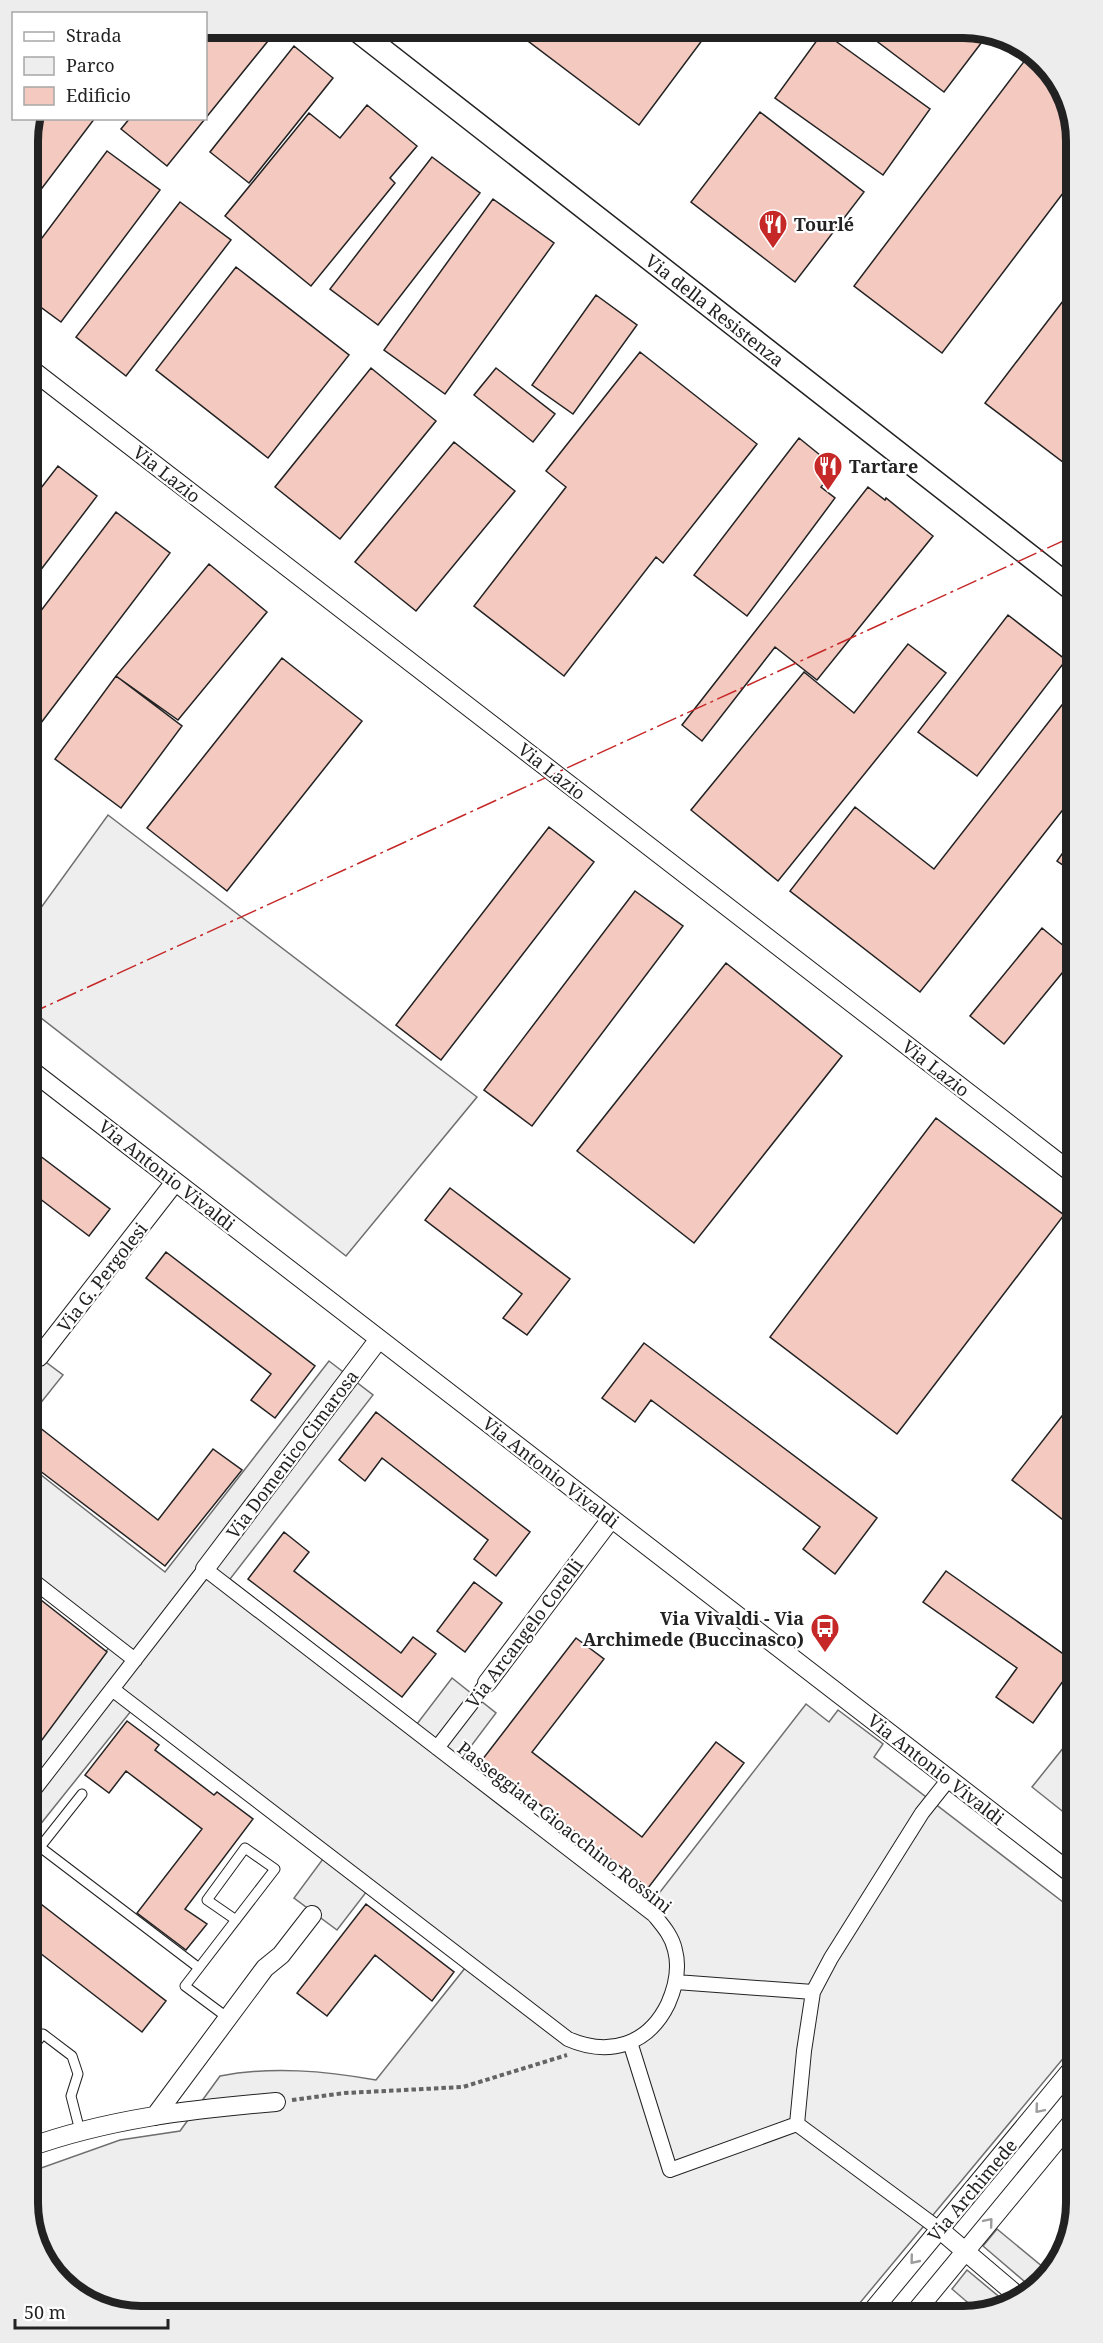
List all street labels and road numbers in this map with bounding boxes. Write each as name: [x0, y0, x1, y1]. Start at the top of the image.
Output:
street label: Via della Resistenza: [641, 248, 789, 372]
street label: Via Lazio: [128, 440, 206, 508]
street label: Via Lazio: [513, 737, 591, 805]
street label: Via Lazio: [897, 1034, 975, 1102]
street label: Via Antonio Vivaldi: [94, 1114, 240, 1236]
street label: Via G. Pergolesi: [52, 1217, 153, 1337]
street label: Via Domenico Cimarosa: [221, 1365, 363, 1543]
street label: Via Antonio Vivaldi: [478, 1411, 624, 1533]
street label: Via Arcangelo Corelli: [460, 1553, 588, 1712]
street label: Via Antonio Vivaldi: [863, 1708, 1009, 1830]
street label: Passeggiata Gioacchino Rossini: [453, 1736, 677, 1918]
street label: Via Archimede: [922, 2134, 1022, 2246]

